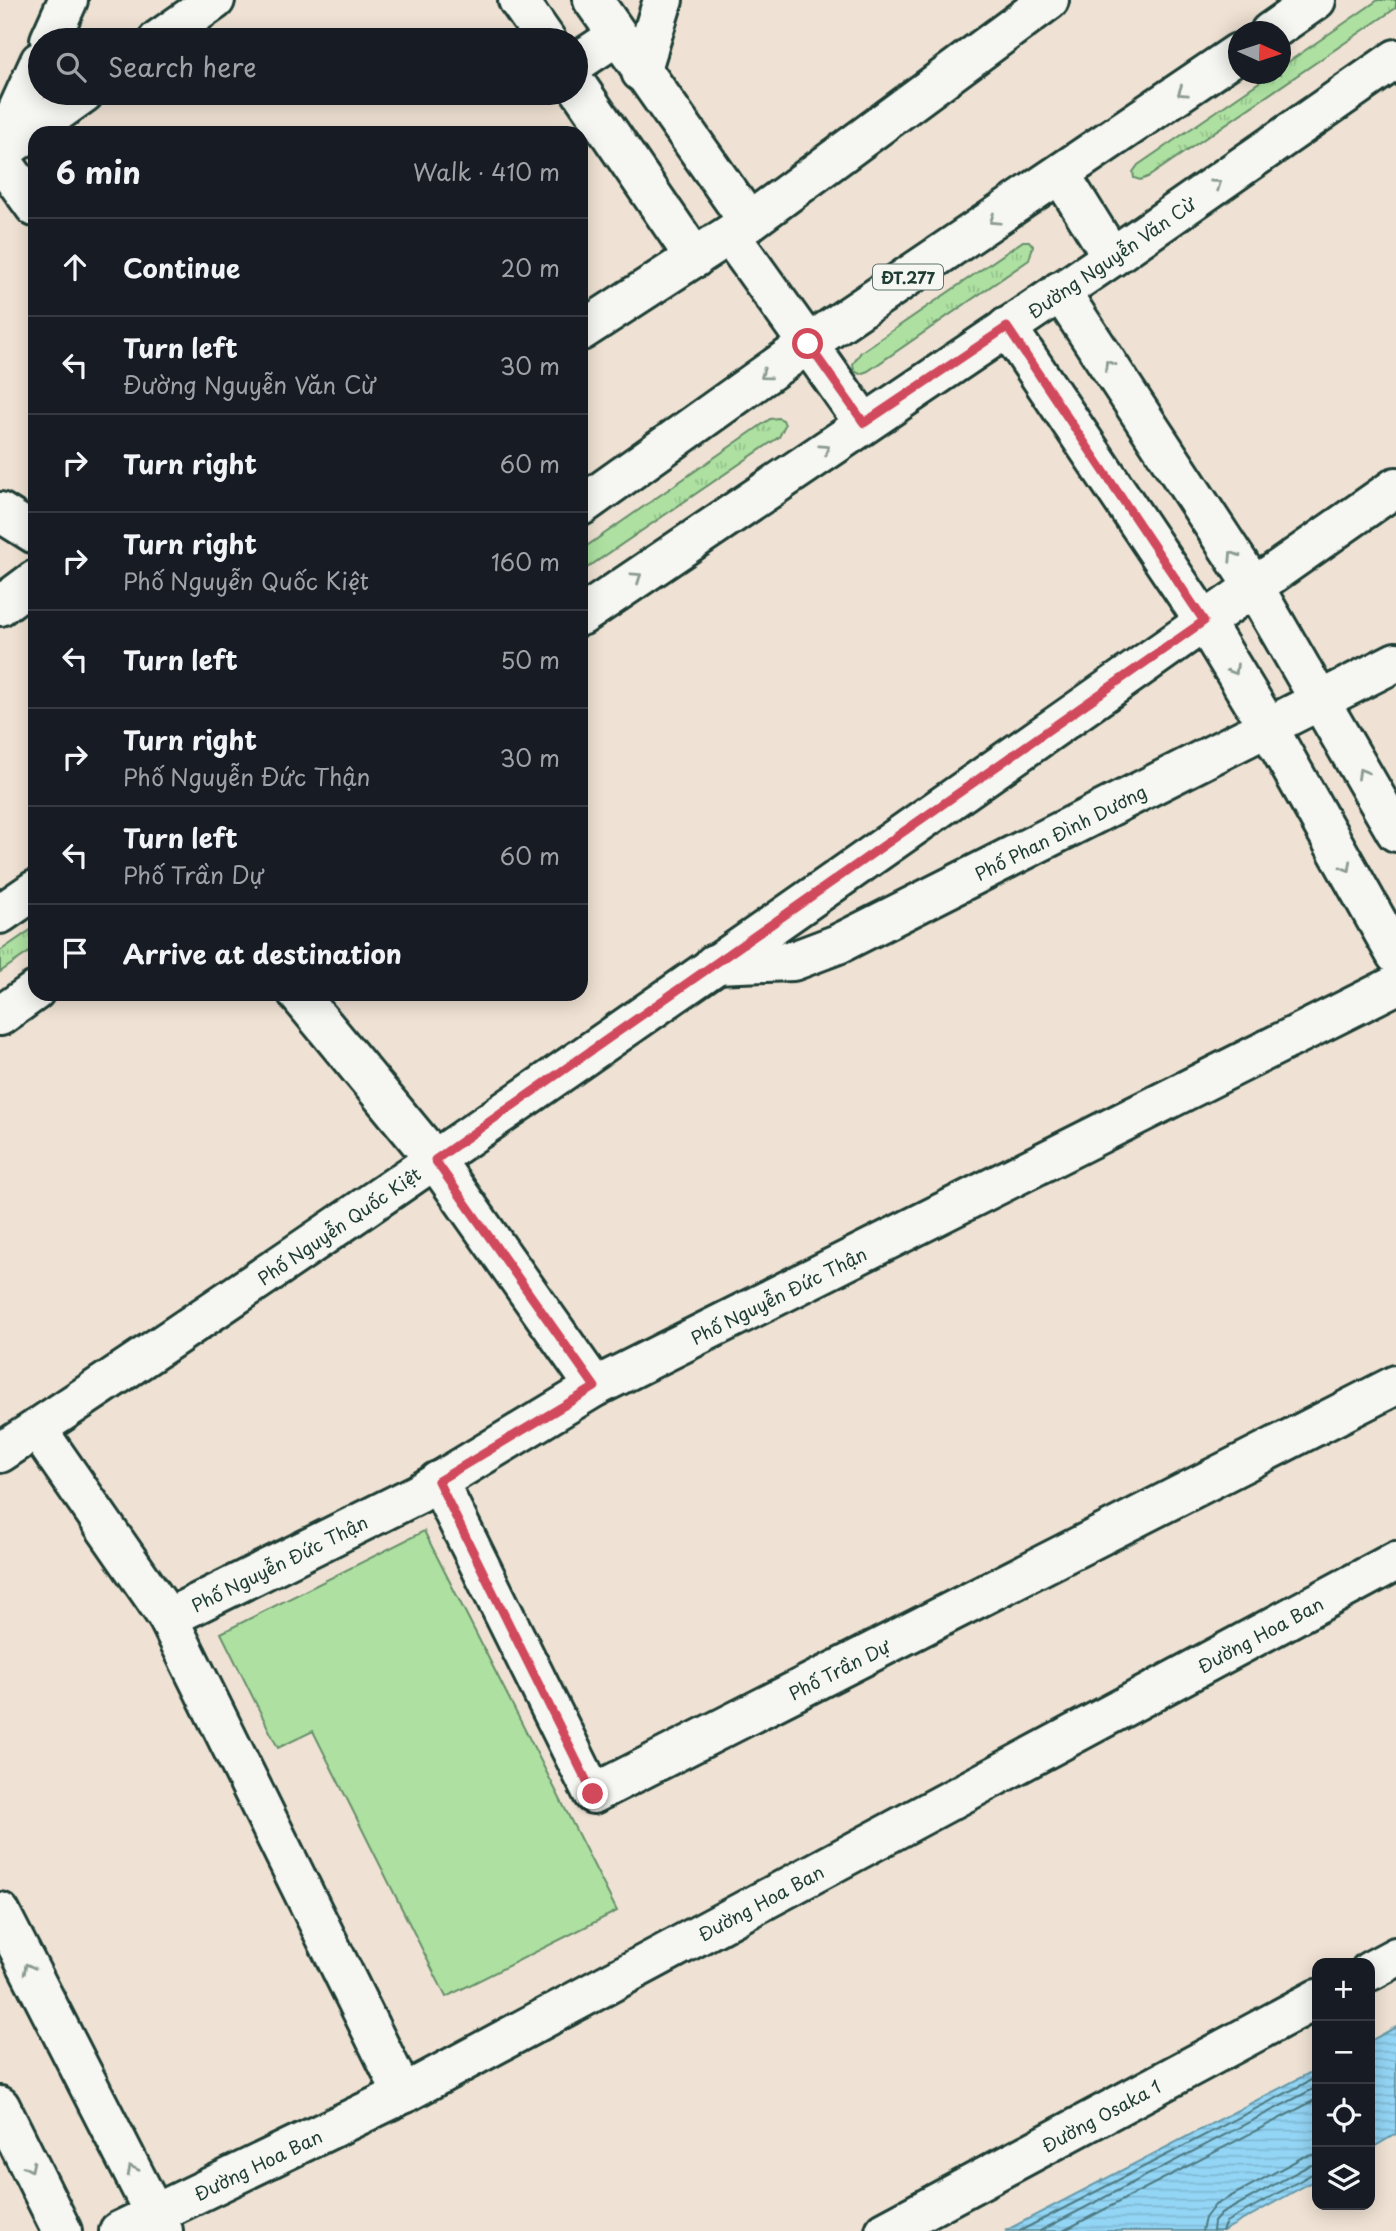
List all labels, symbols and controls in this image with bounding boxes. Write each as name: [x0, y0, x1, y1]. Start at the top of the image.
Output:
north arrow: [1228, 21, 1291, 84]
search box: [28, 28, 588, 105]
text: Search here: [108, 47, 257, 86]
icon: search: [52, 48, 90, 86]
one-way arrow: [1177, 84, 1190, 96]
text: 6 min: [56, 149, 141, 194]
text: Walk · 410 m: [413, 154, 560, 189]
one-way arrow: [1209, 180, 1222, 192]
street label: Đường Nguyễn Văn Cừ: [1022, 189, 1201, 324]
one-way arrow: [989, 212, 1002, 224]
icon: ahead: [56, 248, 94, 286]
text: Continue: [123, 248, 240, 287]
text: 20 m: [501, 250, 560, 285]
road number: ĐT.277: [873, 264, 943, 290]
text: Turn left: [123, 328, 238, 367]
route start: [792, 328, 823, 359]
icon: left: [56, 346, 94, 384]
text: 30 m: [499, 348, 560, 383]
one-way arrow: [1104, 360, 1117, 373]
text: Đường Nguyễn Văn Cừ: [123, 367, 376, 402]
one-way arrow: [760, 367, 773, 379]
icon: right: [56, 444, 94, 482]
text: Turn right: [123, 444, 257, 483]
one-way arrow: [818, 444, 831, 457]
text: 60 m: [500, 446, 560, 481]
text: Turn right: [123, 524, 257, 563]
icon: right: [56, 542, 94, 580]
text: 160 m: [491, 544, 560, 579]
one-way arrow: [1229, 550, 1242, 563]
text: Phố Nguyễn Quốc Kiệt: [123, 563, 369, 598]
one-way arrow: [630, 572, 643, 585]
icon: left: [56, 640, 94, 678]
text: Turn left: [123, 640, 238, 679]
text: 50 m: [500, 642, 560, 677]
one-way arrow: [1225, 662, 1238, 675]
text: Turn right: [123, 720, 257, 759]
icon: right: [56, 738, 94, 776]
text: 30 m: [499, 740, 560, 775]
text: Phố Nguyễn Đức Thận: [123, 759, 370, 794]
one-way arrow: [1357, 767, 1370, 780]
street label: Phố Phan Đình Dương: [970, 777, 1151, 887]
text: Turn left: [123, 818, 238, 857]
icon: left: [56, 836, 94, 874]
text: 60 m: [500, 838, 560, 873]
text: Phố Trần Dự: [123, 857, 264, 892]
one-way arrow: [1339, 860, 1352, 872]
icon: arrive: [56, 934, 94, 972]
text: Arrive at destination: [123, 934, 402, 973]
street label: Phố Nguyễn Quốc Kiệt: [251, 1160, 426, 1291]
street label: Phố Nguyễn Đức Thận: [686, 1239, 871, 1351]
street label: Phố Nguyễn Đức Thận: [186, 1508, 372, 1618]
street label: Đường Hoa Ban: [1192, 1589, 1328, 1679]
street label: Phố Trần Dự: [783, 1631, 895, 1706]
route end: [577, 1778, 608, 1809]
street label: Đường Hoa Ban: [693, 1857, 828, 1947]
map controls: [1312, 1958, 1375, 2210]
button: +: [1312, 1958, 1375, 2021]
one-way arrow: [23, 1962, 37, 1975]
button: −: [1312, 2021, 1375, 2084]
street label: Đường Osaka 1: [1036, 2072, 1165, 2158]
button: locate: [1312, 2084, 1375, 2147]
street label: Đường Hoa Ban: [189, 2122, 326, 2206]
button: layers: [1312, 2147, 1375, 2210]
one-way arrow: [22, 2160, 36, 2172]
one-way arrow: [126, 2165, 140, 2177]

